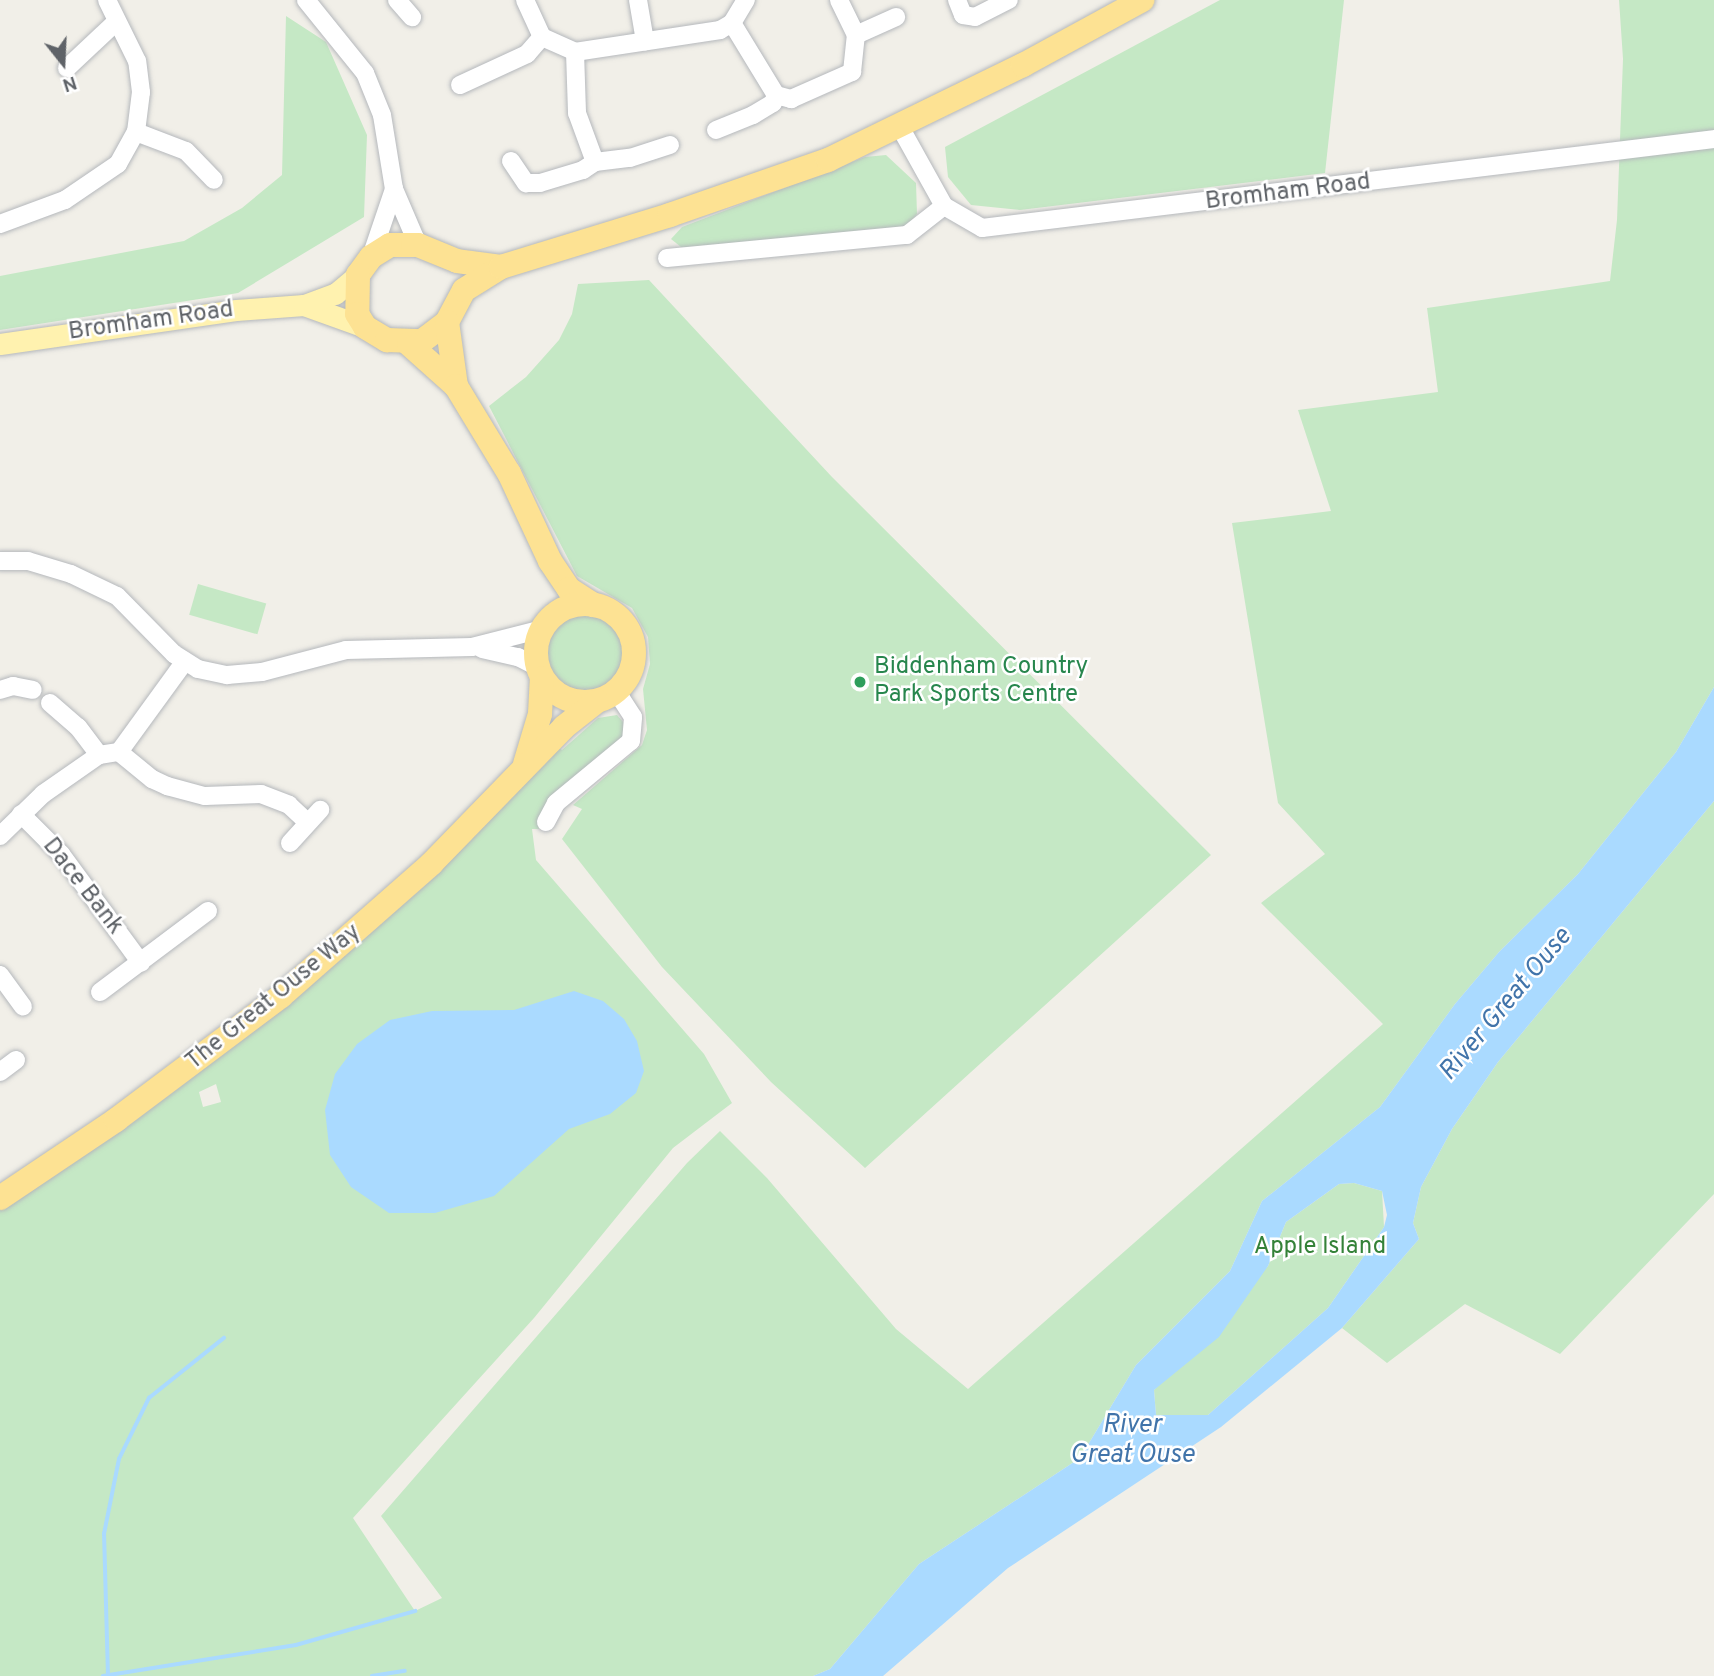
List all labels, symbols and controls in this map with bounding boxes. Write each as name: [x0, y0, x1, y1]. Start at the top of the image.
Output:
north arrow: [28, 28, 98, 98]
text: N: [59, 69, 80, 96]
street label: Bromham Road: [1204, 169, 1372, 217]
street label: Bromham Road: [67, 296, 235, 348]
place label: Biddenham Country Park Sports Centre: [874, 654, 1088, 710]
marker: Biddenham Country Park Sports Centre: [852, 674, 868, 690]
street label: Dace Bank: [35, 833, 129, 941]
street label: The Great Ouse Way: [181, 919, 367, 1077]
water label: River Great Ouse: [1433, 922, 1579, 1088]
park label: Apple Island: [1254, 1234, 1386, 1262]
water label: River Great Ouse: [1070, 1410, 1194, 1472]

